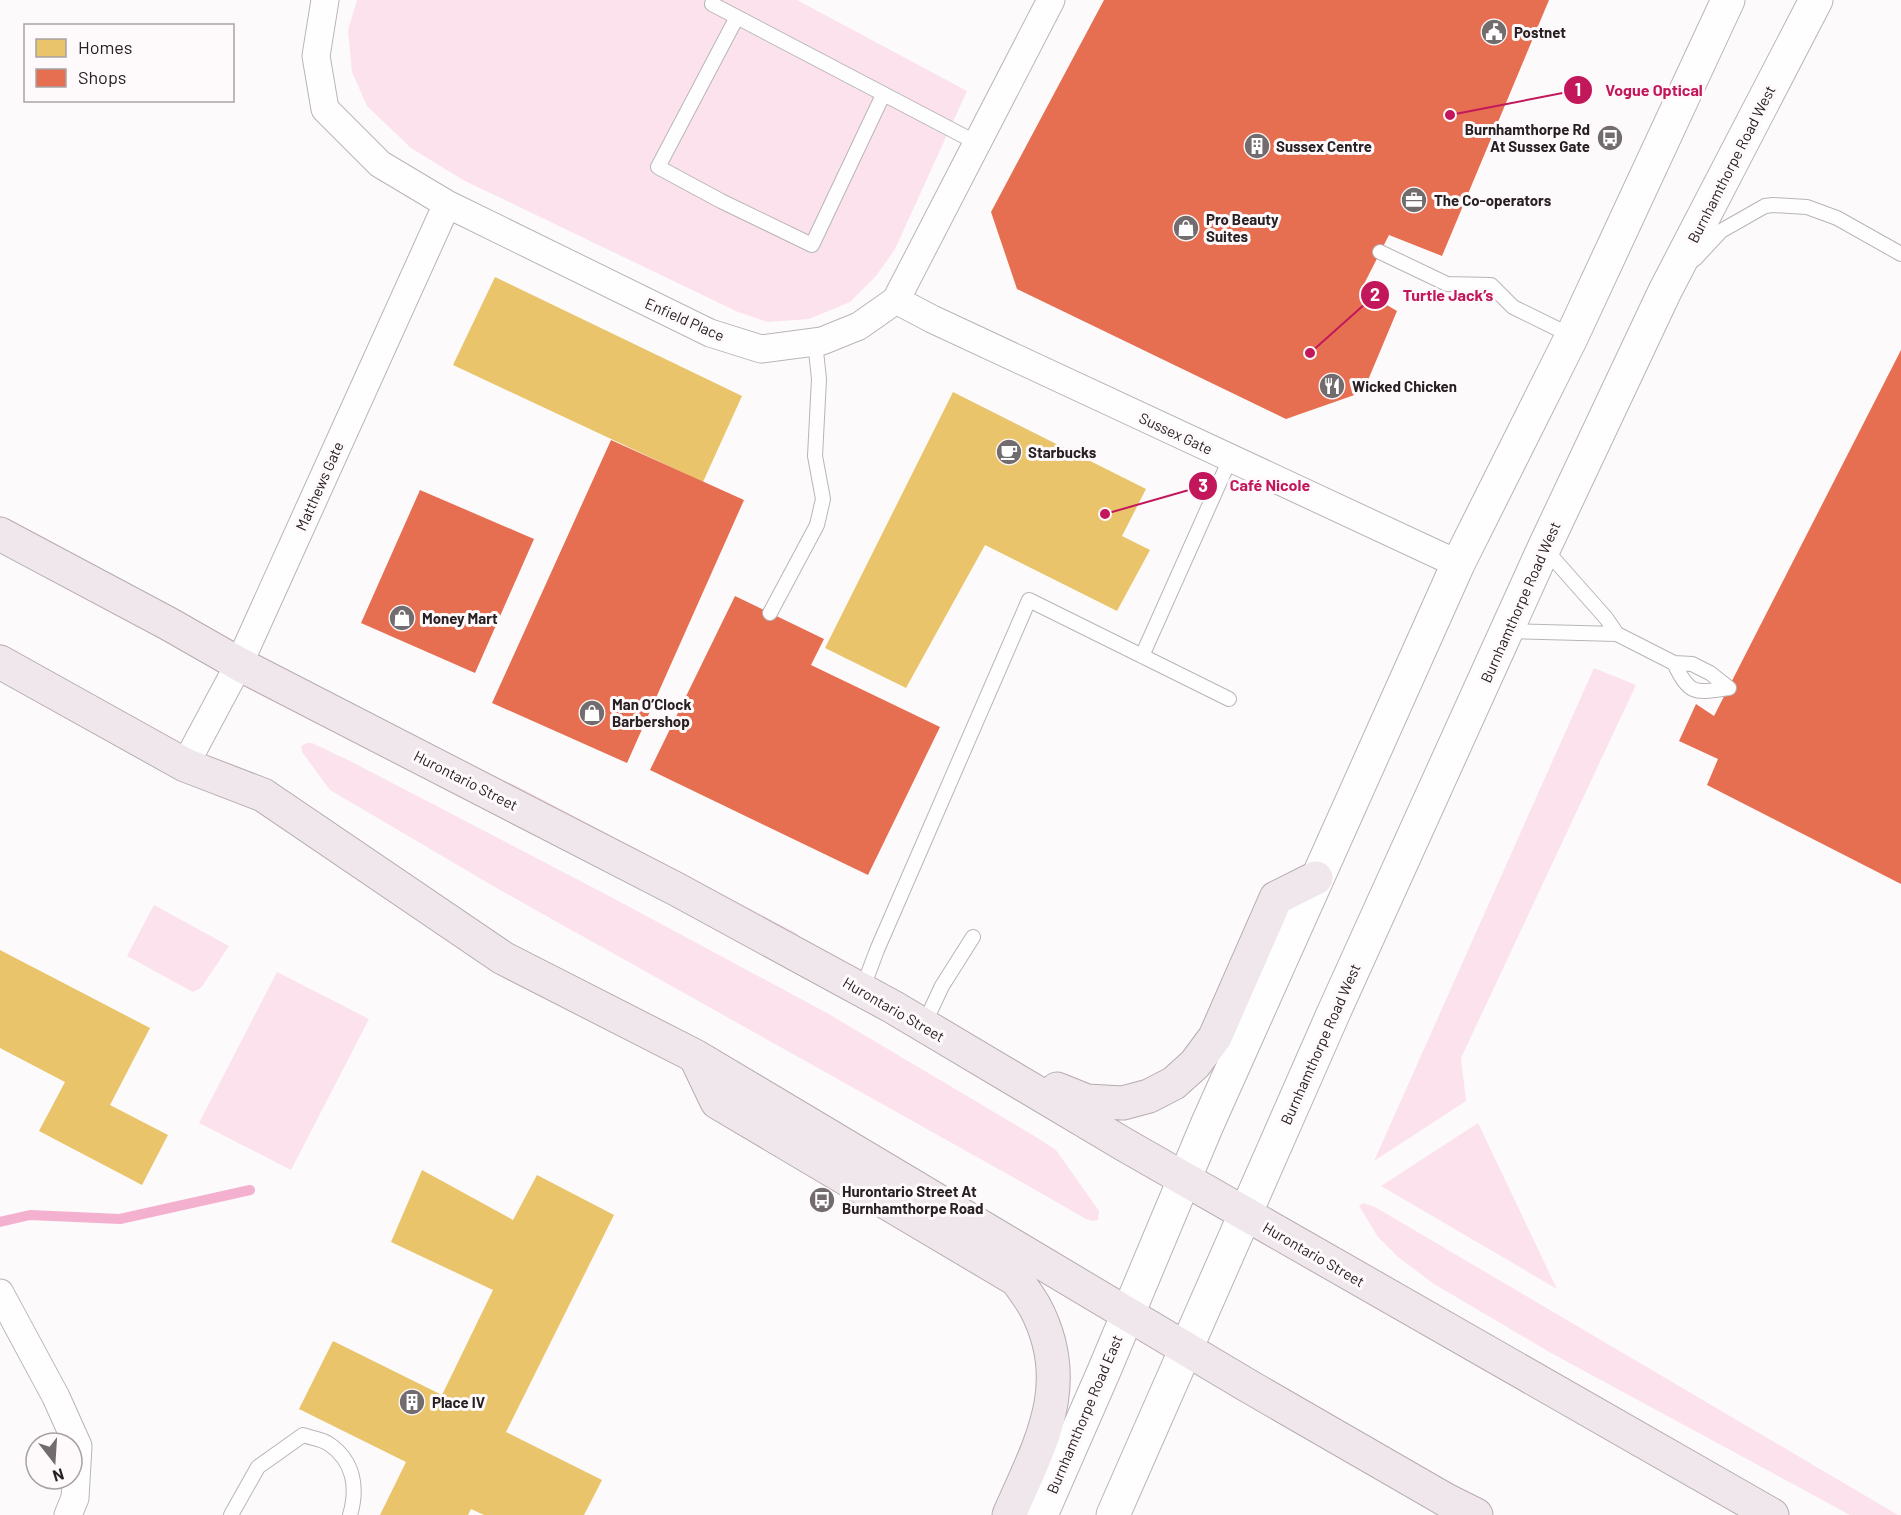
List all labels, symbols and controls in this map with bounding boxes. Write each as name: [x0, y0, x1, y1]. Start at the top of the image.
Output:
public building icon: Postnet: [1479, 17, 1509, 47]
place label: Postnet: [1514, 23, 1566, 41]
legend: [24, 24, 234, 102]
text: Homes: [78, 36, 132, 58]
text: Shops: [78, 66, 127, 88]
callout: Vogue Optical: [1563, 73, 1714, 107]
text: 1: [1575, 78, 1581, 100]
text: Vogue Optical: [1605, 80, 1703, 99]
street label: Burnhamthorpe Road West: [1683, 82, 1779, 246]
place label: Burnhamthorpe Rd At Sussex Gate: [1465, 120, 1590, 155]
bus stop icon: Burnhamthorpe Rd At Sussex Gate: [1595, 123, 1625, 153]
building icon: Sussex Centre: [1242, 131, 1272, 161]
place label: Sussex Centre: [1276, 137, 1372, 155]
office icon: The Co-operators: [1399, 185, 1429, 215]
place label: The Co-operators: [1434, 191, 1552, 209]
place label: Pro Beauty Suites: [1206, 210, 1279, 245]
shop icon: Pro Beauty Suites: [1171, 213, 1201, 243]
callout: Turtle Jack’s: [1360, 278, 1505, 312]
text: 2: [1370, 283, 1380, 305]
text: Turtle Jack’s: [1403, 285, 1493, 304]
street label: Enfield Place: [643, 294, 727, 344]
restaurant icon: Wicked Chicken: [1317, 371, 1347, 401]
place label: Wicked Chicken: [1352, 377, 1457, 395]
street label: Sussex Gate: [1136, 408, 1216, 458]
cafe icon: Starbucks: [994, 437, 1024, 467]
street label: Matthews Gate: [291, 439, 347, 533]
place label: Starbucks: [1028, 443, 1097, 461]
callout: Café Nicole: [1188, 469, 1323, 503]
text: 3: [1198, 474, 1208, 496]
text: Café Nicole: [1230, 475, 1310, 494]
street label: Burnhamthorpe Road West: [1476, 519, 1564, 685]
shop icon: Money Mart: [387, 603, 417, 633]
place label: Money Mart: [422, 609, 498, 627]
place label: Man O’Clock Barbershop: [612, 695, 691, 730]
shop icon: Man O’Clock Barbershop: [577, 698, 607, 728]
street label: Hurontario Street: [411, 746, 521, 814]
street label: Burnhamthorpe Road West: [1276, 961, 1364, 1127]
street label: Hurontario Street: [840, 973, 948, 1045]
place label: Hurontario Street At Burnhamthorpe Road: [842, 1182, 983, 1217]
bus stop icon: Hurontario Street At Burnhamthorpe Road: [807, 1185, 837, 1215]
street label: Hurontario Street: [1260, 1218, 1368, 1290]
street label: Burnhamthorpe Road East: [1042, 1332, 1126, 1496]
building icon: Place IV: [397, 1387, 427, 1417]
place label: Place IV: [432, 1393, 485, 1411]
north arrow: [24, 1431, 84, 1491]
text: N: [51, 1465, 66, 1486]

